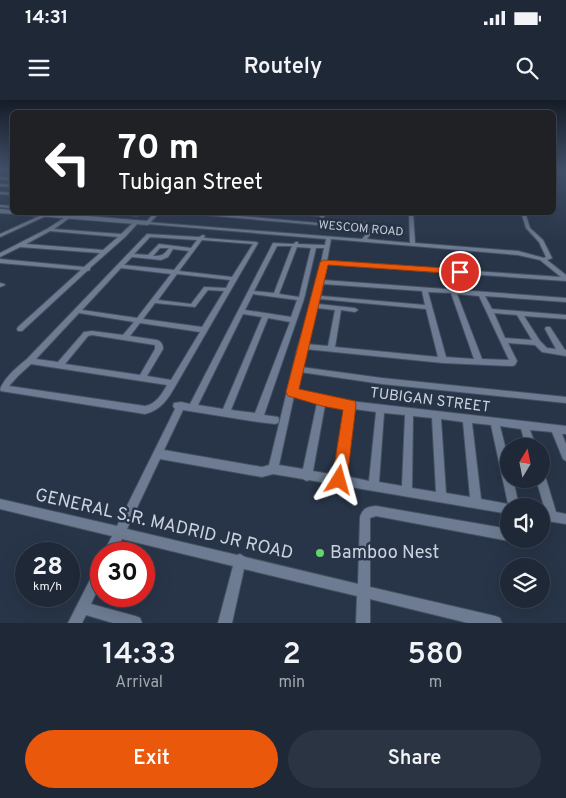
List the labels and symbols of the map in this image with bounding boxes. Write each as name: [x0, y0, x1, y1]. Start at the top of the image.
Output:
street label: WESCOM ROAD: [318, 217, 404, 241]
pin: [439, 251, 481, 293]
street label: TUBIGAN STREET: [369, 384, 491, 418]
north arrow: [500, 438, 550, 488]
position arrow: [312, 453, 364, 505]
street label: GENERAL S.R. MADRID JR ROAD: [33, 484, 295, 566]
speed limit sign: 30: [90, 542, 155, 607]
place label: Bamboo Nest: [330, 542, 439, 565]
marker: Bamboo Nest: [314, 547, 326, 559]

